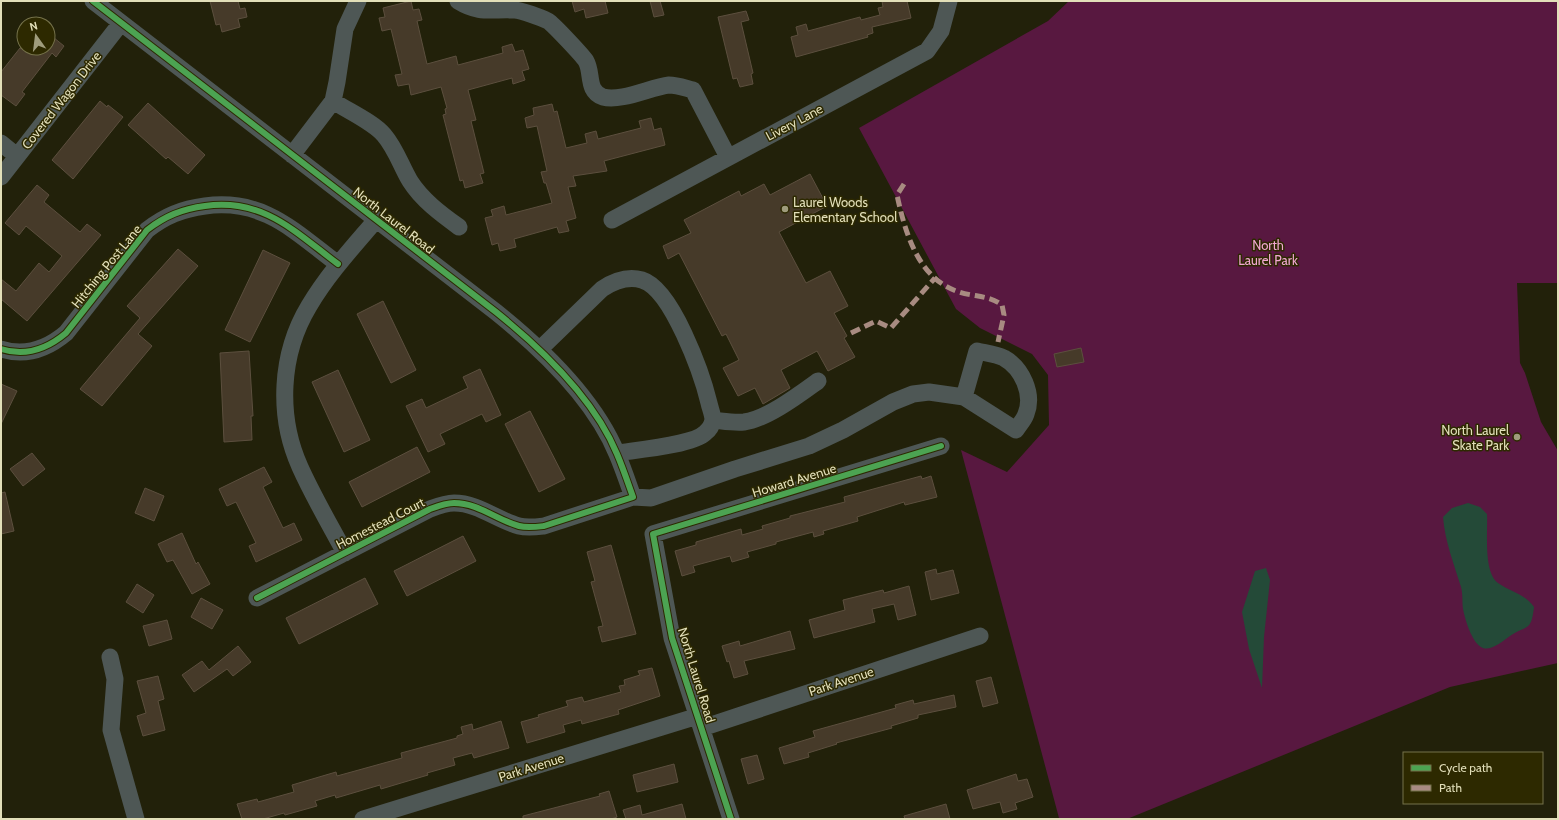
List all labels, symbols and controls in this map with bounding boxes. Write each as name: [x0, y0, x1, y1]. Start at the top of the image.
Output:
north arrow: [16, 16, 56, 56]
text: N: [28, 19, 39, 34]
street label: Covered Wagon Drive: [18, 48, 104, 152]
street label: Livery Lane: [763, 100, 826, 144]
street label: North Laurel Road: [350, 183, 438, 257]
place label: Laurel Woods Elementary School: [793, 194, 897, 225]
marker: Laurel Woods Elementary School: [780, 204, 790, 214]
street label: Hitching Post Lane: [68, 221, 145, 311]
park label: North Laurel Park: [1238, 237, 1298, 268]
place label: North Laurel Skate Park: [1441, 422, 1509, 453]
marker: North Laurel Skate Park: [1512, 432, 1522, 442]
street label: Howard Avenue: [750, 460, 838, 500]
street label: Homestead Court: [333, 494, 427, 552]
street label: North Laurel Road: [675, 625, 719, 725]
street label: Park Avenue: [806, 663, 876, 699]
street label: Park Avenue: [496, 749, 566, 785]
legend: [1403, 752, 1543, 804]
text: Cycle path: [1439, 760, 1492, 775]
text: Path: [1439, 780, 1462, 795]

